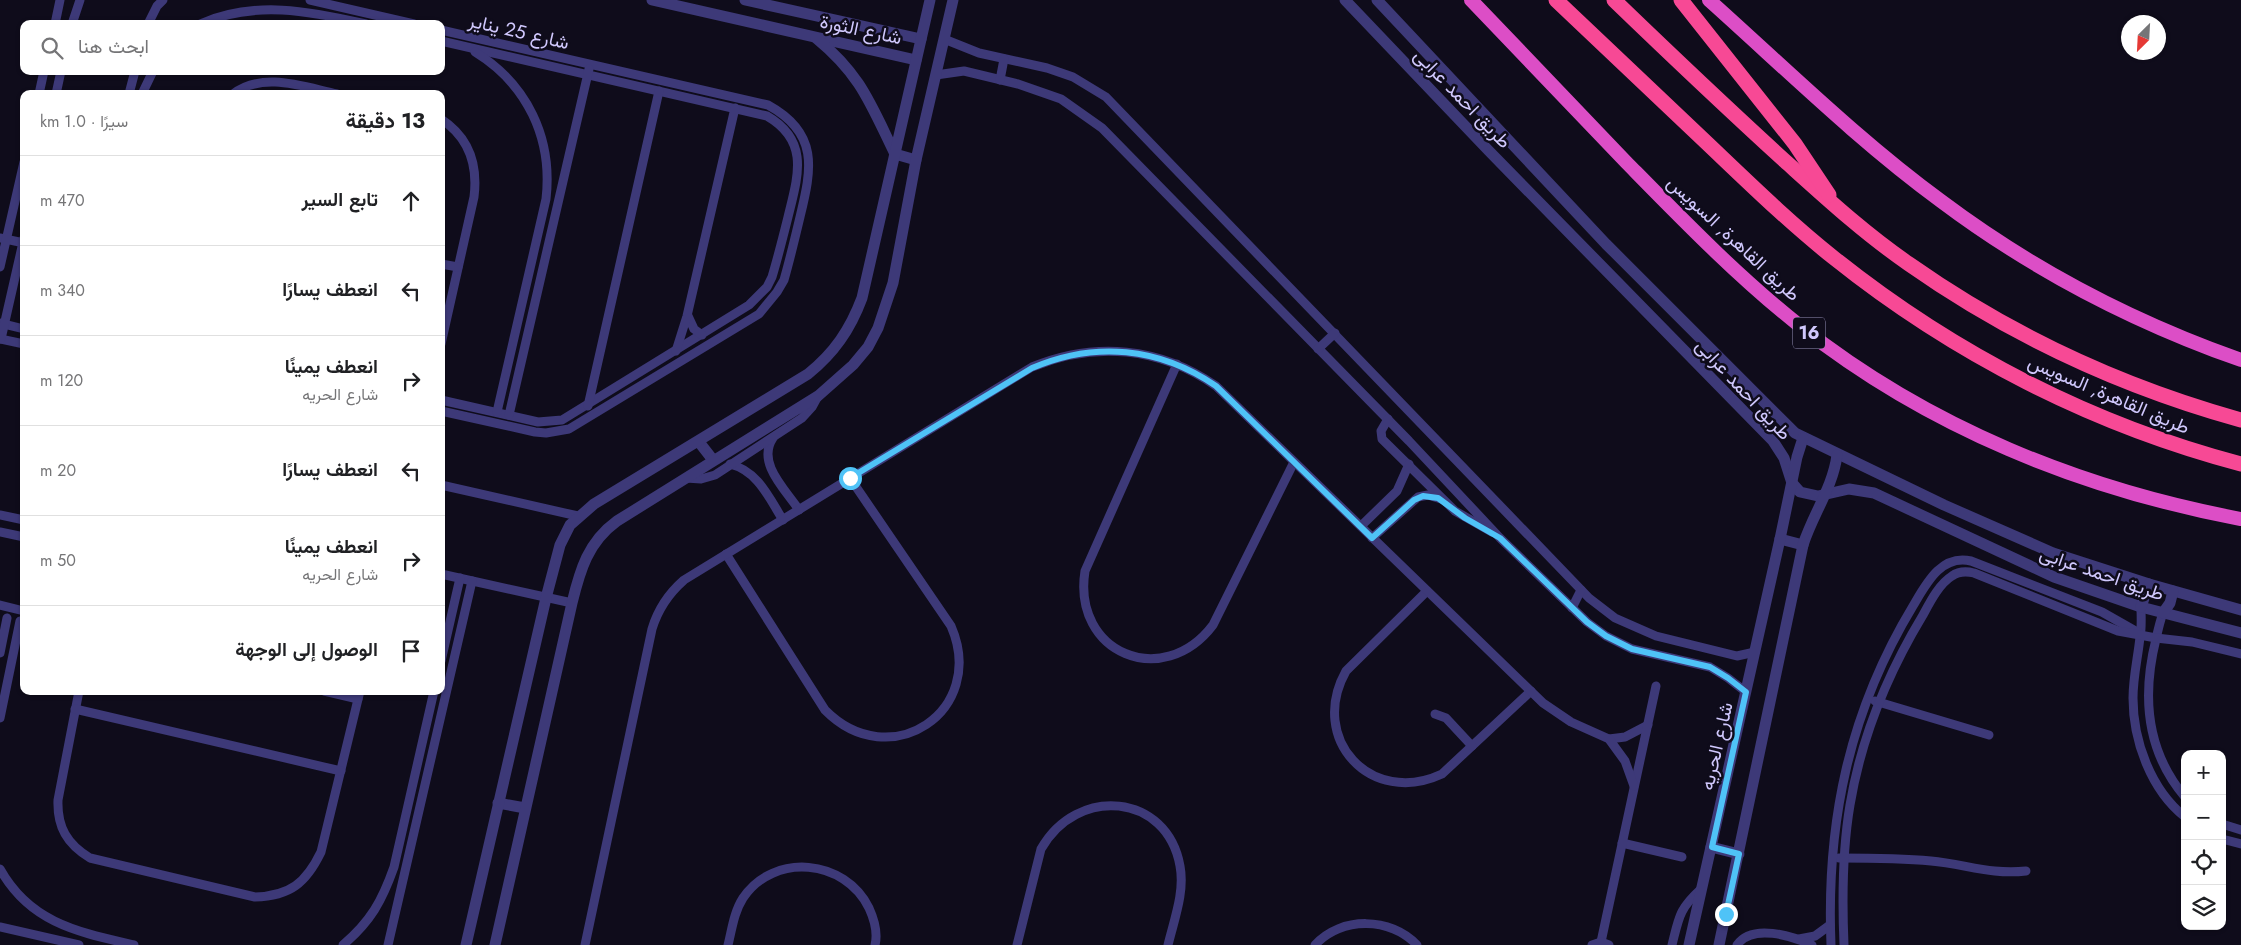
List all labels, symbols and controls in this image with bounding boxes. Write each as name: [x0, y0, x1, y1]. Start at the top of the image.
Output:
street label: شارع 25 يناير: [465, 7, 572, 56]
street label: شارع الثورة: [818, 8, 904, 51]
north arrow: [2121, 15, 2166, 60]
search box: [20, 20, 445, 75]
text: ابحث هنا: [78, 33, 149, 60]
icon: search: [38, 34, 66, 62]
street label: طريق احمد عرابى: [1408, 42, 1517, 154]
text: 13 دقيقة: [345, 106, 425, 136]
text: سيرًا · 1.0 km: [40, 110, 128, 133]
street label: طريق القاهرة, السويس: [1661, 169, 1806, 307]
text: تابع السير: [301, 186, 378, 213]
icon: ahead: [397, 187, 425, 215]
text: 470 m: [40, 189, 85, 212]
text: انعطف يسارًا: [282, 276, 378, 303]
icon: left: [397, 277, 425, 305]
text: 340 m: [40, 279, 85, 302]
road number: 16: [1793, 317, 1825, 348]
street label: طريق احمد عرابى: [1689, 333, 1798, 446]
street label: طريق القاهرة, السويس: [2024, 348, 2194, 441]
text: انعطف يمينًا: [285, 353, 378, 380]
icon: right: [397, 367, 425, 395]
text: 120 m: [40, 369, 83, 392]
text: شارع الحريه: [302, 383, 378, 406]
text: انعطف يسارًا: [282, 456, 378, 483]
icon: left: [397, 457, 425, 485]
text: 20 m: [40, 459, 76, 482]
route start: [839, 467, 862, 490]
text: انعطف يمينًا: [285, 533, 378, 560]
street label: طريق احمد عرابى: [2036, 540, 2168, 607]
icon: right: [397, 547, 425, 575]
text: 50 m: [40, 549, 76, 572]
text: شارع الحريه: [302, 563, 378, 586]
text: الوصول إلى الوجهة: [235, 636, 378, 663]
icon: arrive: [397, 637, 425, 665]
street label: شارع الحريه: [1693, 699, 1740, 793]
map controls: [2181, 750, 2226, 930]
button: +: [2181, 750, 2226, 795]
button: −: [2181, 795, 2226, 840]
button: locate: [2181, 840, 2226, 885]
button: layers: [2181, 885, 2226, 930]
route end: [1715, 903, 1738, 926]

